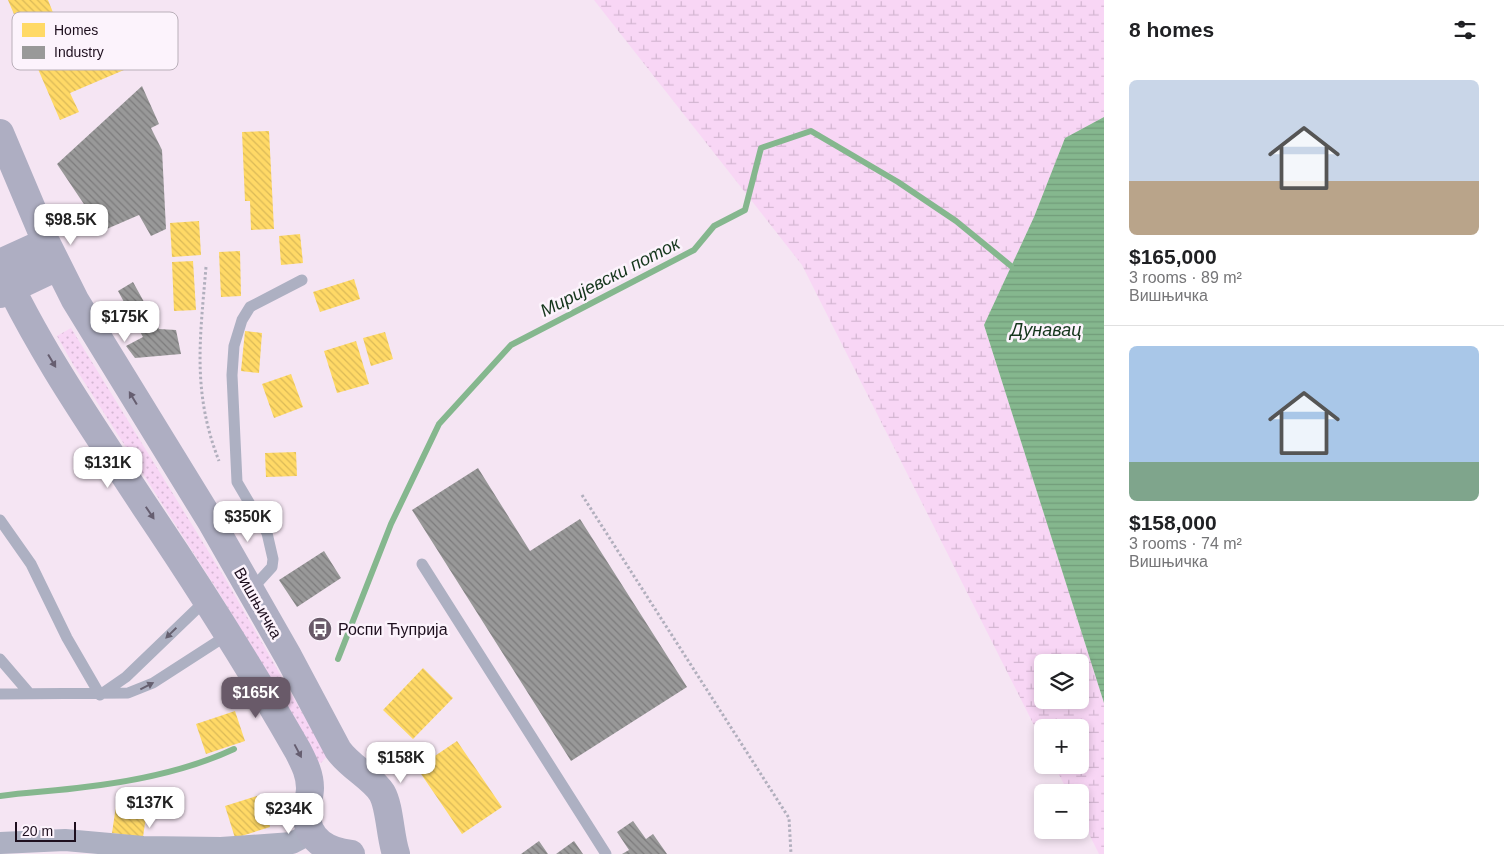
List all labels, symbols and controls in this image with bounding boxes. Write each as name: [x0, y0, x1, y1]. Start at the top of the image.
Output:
legend: [12, 12, 178, 70]
icon: filters: [1451, 16, 1479, 44]
text: 8 homes: [1129, 18, 1214, 41]
text: Homes: [54, 22, 98, 38]
text: Industry: [54, 44, 104, 60]
icon: home: [1259, 113, 1349, 203]
pin: $98.5K: [30, 204, 112, 246]
text: $98.5K: [45, 211, 97, 228]
water label: Миријевски поток: [537, 233, 684, 321]
text: $165,000: [1129, 245, 1217, 268]
text: 3 rooms · 89 m²: [1129, 269, 1242, 286]
text: Вишњичка: [1129, 287, 1208, 304]
pin: $175K: [90, 300, 160, 343]
text: $175K: [101, 308, 149, 325]
water label: Дунавац: [1008, 320, 1082, 340]
one-way arrow: [48, 355, 57, 368]
icon: home: [1259, 378, 1349, 468]
one-way arrow: [129, 391, 138, 404]
pin: $131K: [73, 446, 143, 489]
text: $131K: [84, 454, 132, 471]
pin: $350K: [213, 500, 283, 543]
one-way arrow: [145, 506, 154, 520]
text: $350K: [224, 508, 272, 525]
text: $158,000: [1129, 511, 1217, 534]
text: 3 rooms · 74 m²: [1129, 535, 1242, 552]
text: Вишњичка: [1129, 553, 1208, 570]
street label: Вишњичка: [231, 565, 285, 642]
bus stop icon: Роспи Ћуприја: [307, 616, 333, 642]
place label: Роспи Ћуприја: [338, 621, 448, 638]
one-way arrow: [166, 627, 178, 639]
map controls: [1034, 654, 1089, 839]
button: layers: [1034, 654, 1089, 709]
pin: $165K: [221, 676, 291, 719]
one-way arrow: [140, 682, 154, 690]
text: $165K: [232, 684, 280, 701]
button: +: [1034, 719, 1089, 774]
pin: $158K: [366, 742, 436, 784]
one-way arrow: [294, 744, 302, 758]
text: $158K: [377, 749, 425, 766]
button: −: [1034, 784, 1089, 839]
pin: $137K: [115, 786, 185, 829]
pin: $234K: [254, 792, 324, 835]
text: $137K: [126, 794, 174, 811]
text: $234K: [265, 800, 313, 817]
scale bar: [15, 819, 76, 842]
text: 20 m: [22, 823, 53, 839]

